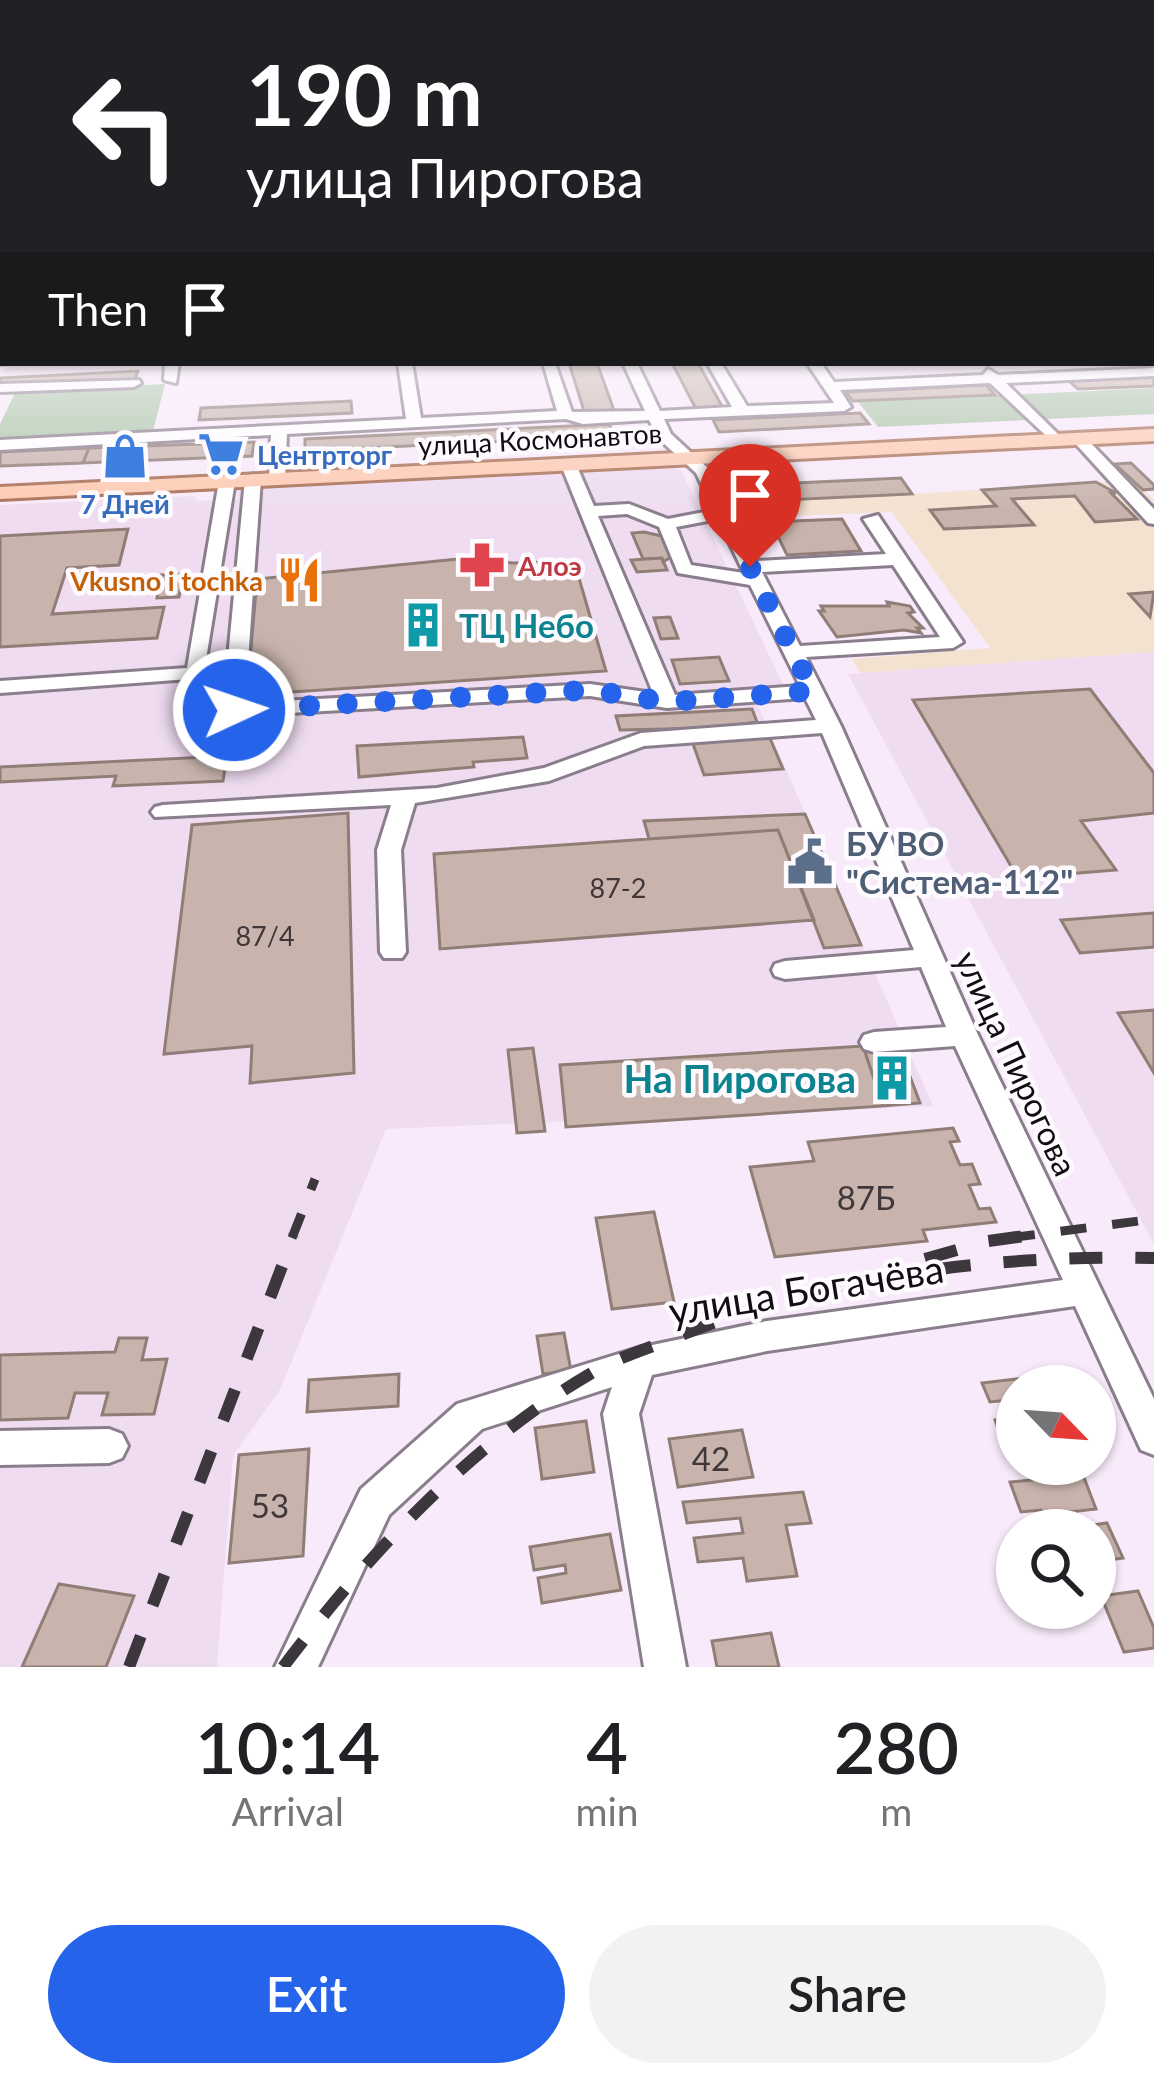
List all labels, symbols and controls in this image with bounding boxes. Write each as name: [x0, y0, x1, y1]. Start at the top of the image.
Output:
text: 190 m: [246, 43, 483, 144]
icon: left: [48, 48, 204, 204]
text: улица Пирогова: [246, 145, 644, 210]
icon: arrive: [172, 276, 238, 342]
text: Then: [48, 282, 148, 336]
street label: улица Космонавтов: [417, 416, 663, 462]
supermarket icon: Центрторг: [196, 429, 246, 479]
shop icon: 7 Дней: [100, 431, 150, 481]
place label: Центрторг: [257, 438, 393, 471]
pin: [699, 444, 801, 567]
icon: arrive: [717, 462, 783, 528]
place label: 7 Дней: [80, 487, 170, 520]
pharmacy icon: Алоэ: [457, 540, 507, 590]
place label: Алоэ: [517, 549, 582, 582]
restaurant icon: Vkusno i tochka: [274, 555, 324, 605]
place label: Vkusno i tochka: [69, 564, 263, 597]
building icon: ТЦ Небо: [398, 600, 448, 650]
place label: ТЦ Небо: [459, 605, 594, 645]
position arrow: [171, 647, 297, 773]
place label: БУ ВО "Система-112": [846, 823, 1073, 901]
public building icon: БУ ВО "Система-112": [785, 837, 835, 887]
house number: 87-2: [589, 871, 647, 904]
house number: 87/4: [235, 919, 295, 952]
street label: улица Пирогова: [947, 944, 1087, 1182]
building icon: На Пирогова: [867, 1053, 917, 1103]
place label: На Пирогова: [624, 1055, 856, 1101]
house number: 87Б: [837, 1177, 895, 1217]
street label: улица Богачёва: [665, 1245, 947, 1333]
north arrow: [996, 1365, 1116, 1485]
map controls: [996, 1365, 1116, 1629]
house number: 42: [692, 1438, 730, 1478]
house number: 53: [251, 1485, 289, 1525]
button: search: [996, 1509, 1116, 1629]
text: 10:14: [195, 1703, 380, 1789]
text: 4: [586, 1703, 628, 1789]
text: 280: [834, 1703, 959, 1789]
text: Arrival: [232, 1788, 344, 1834]
text: min: [575, 1788, 639, 1834]
text: m: [880, 1788, 912, 1834]
button: Exit: [48, 1925, 565, 2063]
button: Share: [589, 1925, 1106, 2063]

